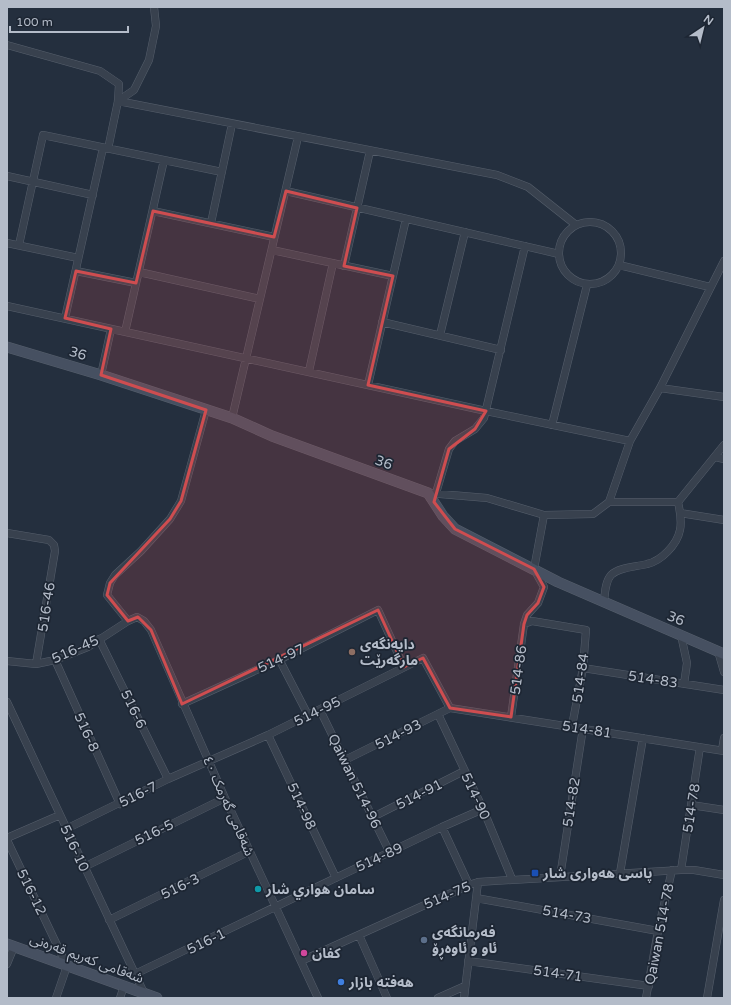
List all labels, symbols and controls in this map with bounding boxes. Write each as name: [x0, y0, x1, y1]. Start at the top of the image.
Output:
scale bar: [10, 8, 128, 34]
north arrow: [683, 8, 723, 48]
text: N: [701, 12, 716, 28]
text: 100 m: [16, 15, 53, 29]
street label: 36: [67, 343, 89, 364]
street label: 36: [373, 451, 395, 474]
street label: 516-46: [34, 581, 59, 633]
street label: 36: [664, 607, 687, 630]
street label: 516-45: [49, 632, 101, 667]
place label: دایەنگەی مارگەرێت: [360, 636, 418, 669]
street label: 514-97: [255, 640, 307, 677]
street label: 514-86: [507, 644, 530, 696]
marker: دایەنگەی مارگەرێت: [347, 647, 357, 657]
street label: 514-84: [569, 652, 592, 704]
street label: 514-83: [627, 667, 679, 692]
street label: 516-6: [117, 687, 150, 731]
street label: 514-95: [291, 693, 343, 730]
street label: 516-8: [70, 710, 103, 755]
street label: 514-93: [372, 716, 424, 753]
street label: 514-81: [561, 717, 613, 742]
street label: Qaiwan 514-96: [324, 731, 385, 832]
street label: شەقامی گەرمک ٤٠: [199, 754, 258, 859]
street label: 514-90: [457, 770, 494, 823]
street label: 514-91: [393, 776, 445, 813]
street label: 514-82: [559, 776, 584, 828]
street label: 516-7: [116, 778, 160, 811]
street label: 514-98: [283, 780, 320, 833]
street label: 514-78: [679, 782, 704, 834]
street label: 516-5: [132, 816, 176, 849]
street label: 516-10: [56, 822, 93, 875]
street label: 514-89: [353, 839, 405, 876]
place label: پاسی هەواری شار: [542, 865, 653, 883]
street label: 516-12: [13, 866, 50, 918]
marker: پاسی هەواری شار: [530, 868, 540, 878]
street label: 516-3: [158, 870, 202, 903]
street label: 514-75: [421, 878, 473, 913]
place label: سامان هواري شار: [265, 881, 375, 900]
street label: Qaiwan 514-78: [641, 882, 678, 986]
marker: سامان هواري شار: [253, 884, 263, 894]
street label: 514-73: [541, 902, 593, 927]
place label: فەرمانگەی ئاو و ئاوەڕۆ: [432, 924, 497, 960]
street label: 516-1: [184, 925, 228, 958]
street label: شەقامی کەریم قەرەنی: [27, 930, 146, 989]
marker: فەرمانگەی ئاو و ئاوەڕۆ: [419, 935, 429, 945]
place label: كفان: [312, 945, 341, 962]
marker: كفان: [299, 948, 309, 958]
street label: 514-71: [532, 962, 584, 985]
place label: هەفتە بازار: [348, 974, 414, 991]
marker: هەفتە بازار: [336, 977, 346, 987]

